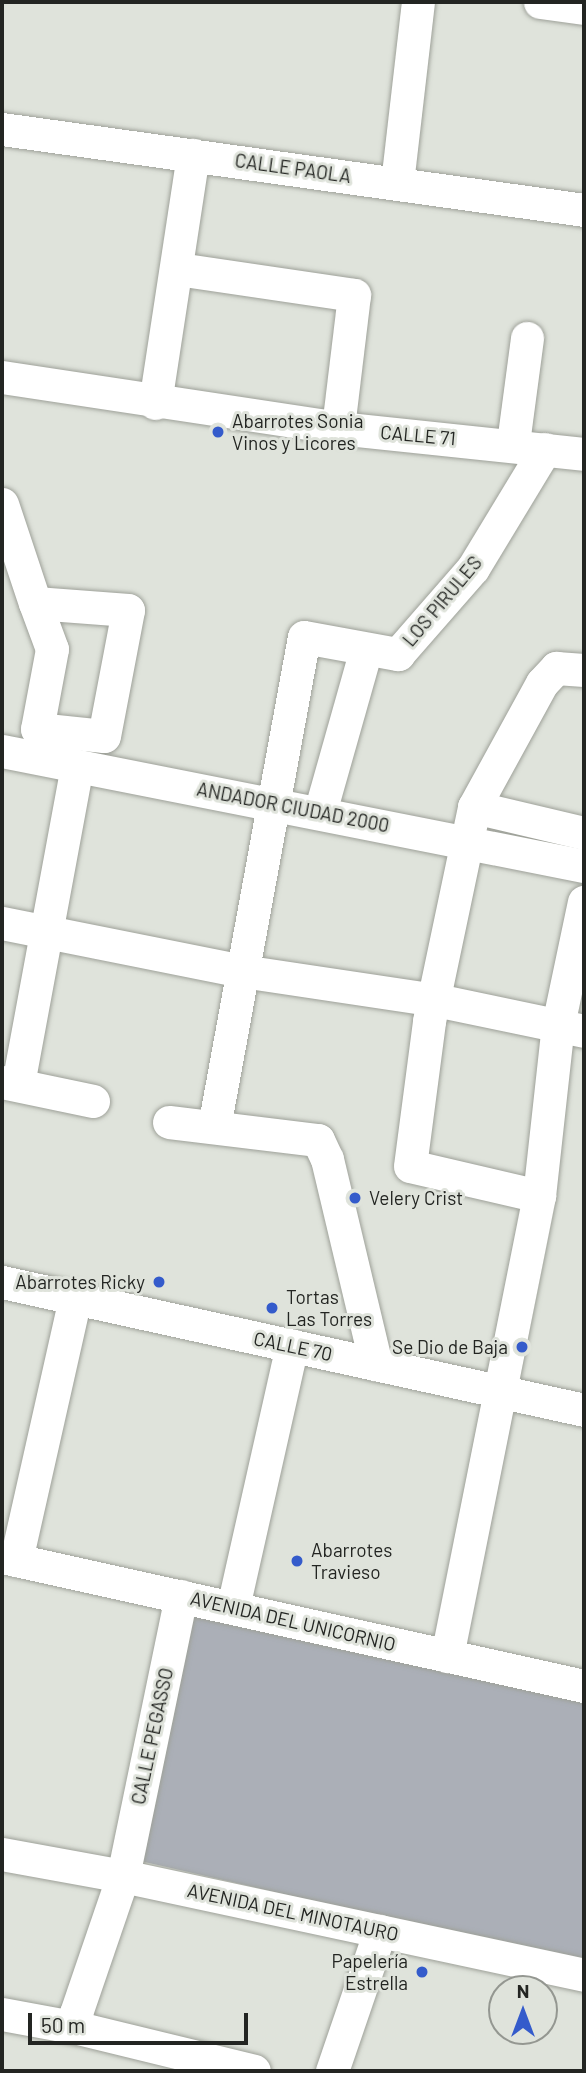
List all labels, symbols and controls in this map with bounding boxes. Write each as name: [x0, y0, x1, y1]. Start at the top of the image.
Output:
street label: CALLE PAOLA: [233, 149, 353, 187]
place label: Abarrotes Sonia Vinos y Licores: [232, 410, 363, 454]
street label: CALLE 71: [379, 420, 457, 450]
marker: Abarrotes Sonia Vinos y Licores: [210, 424, 226, 440]
street label: LOS PIRULES: [398, 551, 486, 651]
street label: ANDADOR CIUDAD 2000: [195, 777, 391, 837]
place label: Velery Crist: [369, 1187, 463, 1209]
marker: Velery Crist: [347, 1190, 363, 1206]
place label: Abarrotes Ricky: [15, 1271, 145, 1293]
marker: Abarrotes Ricky: [151, 1274, 167, 1290]
place label: Tortas Las Torres: [286, 1286, 372, 1330]
marker: Tortas Las Torres: [264, 1300, 280, 1316]
street label: CALLE 70: [252, 1327, 334, 1365]
place label: Se Dio de Baja: [392, 1336, 508, 1358]
marker: Se Dio de Baja: [514, 1339, 530, 1355]
place label: Abarrotes Travieso: [311, 1539, 392, 1583]
marker: Abarrotes Travieso: [289, 1553, 305, 1569]
street label: AVENIDA DEL UNICORNIO: [188, 1586, 398, 1656]
street label: CALLE PEGASSO: [126, 1666, 178, 1806]
street label: AVENIDA DEL MINOTAURO: [185, 1878, 401, 1946]
place label: Papelería Estrella: [331, 1950, 408, 1994]
marker: Papelería Estrella: [414, 1964, 430, 1980]
north arrow: [488, 1975, 558, 2045]
text: N: [517, 1979, 529, 2002]
scale bar: [32, 2000, 252, 2044]
text: 50 m: [41, 2012, 85, 2037]

